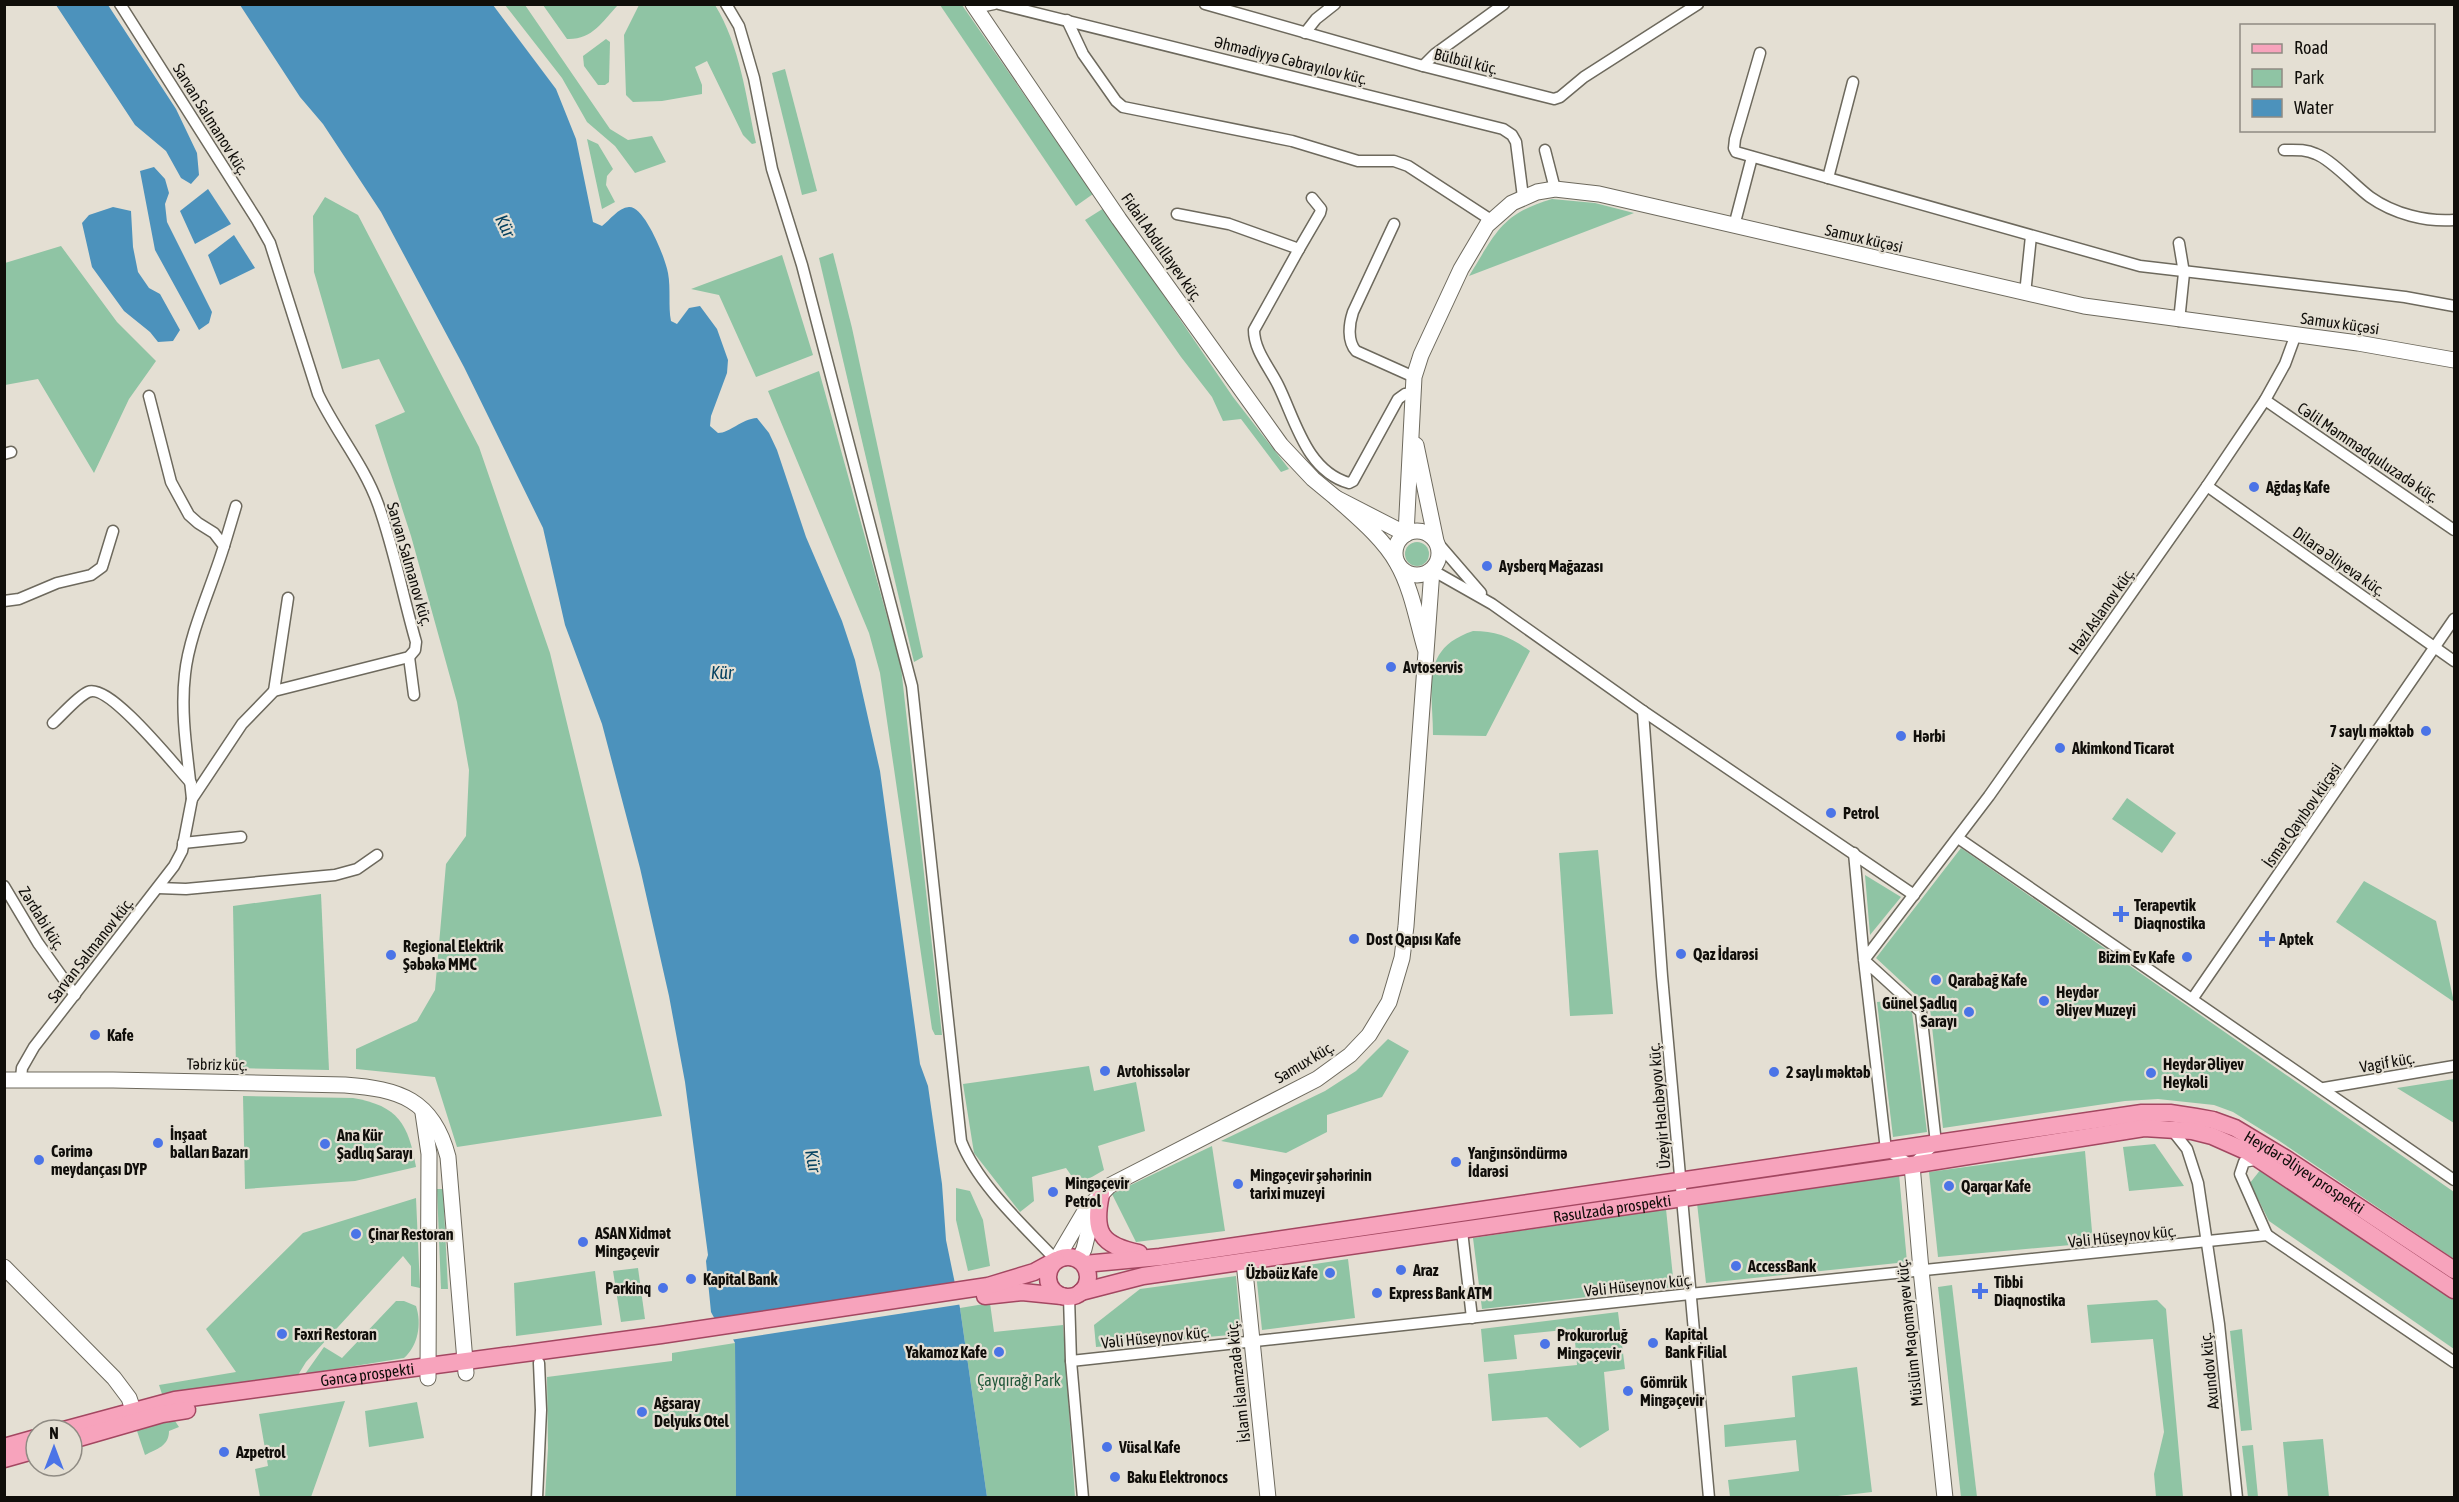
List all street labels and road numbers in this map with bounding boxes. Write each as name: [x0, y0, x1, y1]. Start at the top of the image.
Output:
street label: Əhmədiyyə Cəbrayılov küç.: [1213, 32, 1369, 89]
street label: Bülbül küç.: [1432, 44, 1500, 79]
street label: Sarvan Salmanov küç.: [169, 60, 252, 178]
street label: Fidail Abdullayev küç.: [1117, 190, 1206, 305]
street label: Samux küçəsi: [1823, 220, 1905, 257]
street label: Samux küçəsi: [2299, 309, 2381, 338]
street label: Cəlil Məmmədquluzadə küç.: [2294, 398, 2442, 507]
street label: Sarvan Salmanov küç.: [383, 500, 436, 628]
street label: Dilarə Əliyeva küç.: [2289, 523, 2388, 600]
street label: Həzi Aslanov küç.: [2065, 564, 2138, 658]
street label: İsmət Qayıbov küçəsi: [2259, 759, 2346, 871]
street label: Zərdabi küç.: [15, 883, 69, 954]
street label: Sarvan Salmanov küç.: [44, 894, 137, 1006]
street label: Samux küç.: [1271, 1037, 1337, 1087]
street label: Üzeyir Hacıbəyov küç.: [1645, 1042, 1674, 1170]
street label: Vagif küç.: [2358, 1048, 2416, 1077]
street label: Təbriz küç.: [186, 1054, 248, 1075]
street label: Heydər Əliyev prospekti: [2241, 1127, 2368, 1217]
street label: Rəsulzadə prospekti: [1552, 1191, 1672, 1226]
street label: Vəli Hüseynov küç.: [2067, 1221, 2177, 1252]
street label: Müslüm Maqomayev küç.: [1892, 1258, 1927, 1407]
street label: Vəli Hüseynov küç.: [1583, 1270, 1693, 1301]
street label: İslam İslamzadə küç.: [1223, 1320, 1254, 1444]
street label: Vəli Hüseynov küç.: [1100, 1322, 1210, 1353]
street label: Axundov küç.: [2196, 1331, 2223, 1410]
street label: Gəncə prospekti: [319, 1359, 415, 1389]

